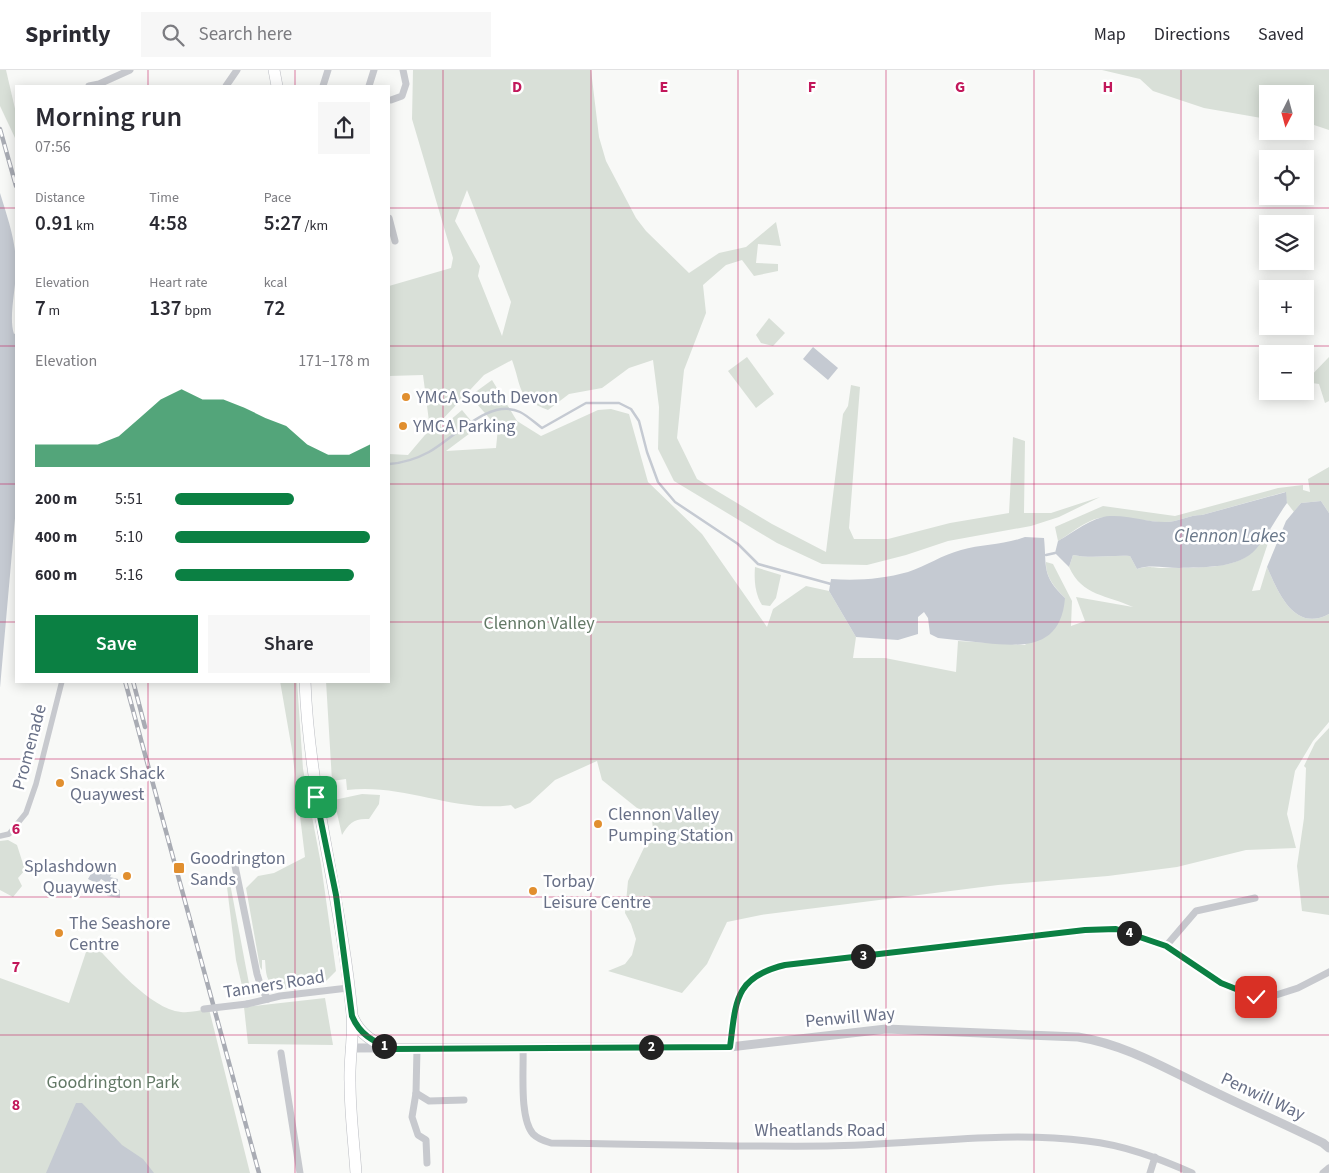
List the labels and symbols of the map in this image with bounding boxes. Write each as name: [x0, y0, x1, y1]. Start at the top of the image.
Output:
text: D: [512, 76, 522, 98]
text: E: [660, 76, 668, 98]
text: F: [808, 76, 816, 98]
text: G: [955, 76, 965, 98]
text: H: [1103, 76, 1113, 98]
north arrow: [1259, 85, 1314, 140]
place label: YMCA South Devon: [415, 385, 558, 410]
marker: YMCA South Devon: [400, 391, 412, 403]
place label: YMCA Parking: [412, 414, 515, 439]
marker: YMCA Parking: [397, 420, 409, 432]
water label: Clennon Lakes: [1174, 523, 1286, 550]
park label: Clennon Valley: [483, 611, 595, 636]
street label: Promenade: [6, 701, 53, 793]
place label: Snack Shack Quaywest: [70, 761, 165, 807]
pin: [295, 776, 337, 818]
marker: Snack Shack Quaywest: [54, 777, 66, 789]
place label: Clennon Valley Pumping Station: [608, 802, 734, 848]
text: 6: [12, 818, 20, 840]
marker: Clennon Valley Pumping Station: [592, 818, 604, 830]
place label: Goodrington Sands: [190, 846, 286, 892]
place label: Splashdown Quaywest: [24, 854, 117, 900]
marker: Goodrington Sands: [172, 861, 186, 875]
place label: Torbay Leisure Centre: [543, 869, 651, 915]
marker: Splashdown Quaywest: [121, 870, 133, 882]
marker: Torbay Leisure Centre: [527, 885, 539, 897]
place label: The Seashore Centre: [69, 911, 170, 957]
pin: 4: [1116, 920, 1142, 946]
marker: The Seashore Centre: [53, 927, 65, 939]
pin: 3: [850, 944, 876, 968]
text: 7: [12, 956, 20, 978]
street label: Tanners Road: [222, 964, 326, 1005]
pin: [1235, 976, 1277, 1018]
street label: Penwill Way: [804, 1001, 897, 1034]
pin: 1: [372, 1034, 396, 1058]
pin: 2: [638, 1034, 664, 1060]
street label: Penwill Way: [1217, 1066, 1309, 1127]
park label: Goodrington Park: [47, 1070, 180, 1095]
text: 8: [12, 1094, 20, 1116]
street label: Wheatlands Road: [755, 1118, 885, 1143]

